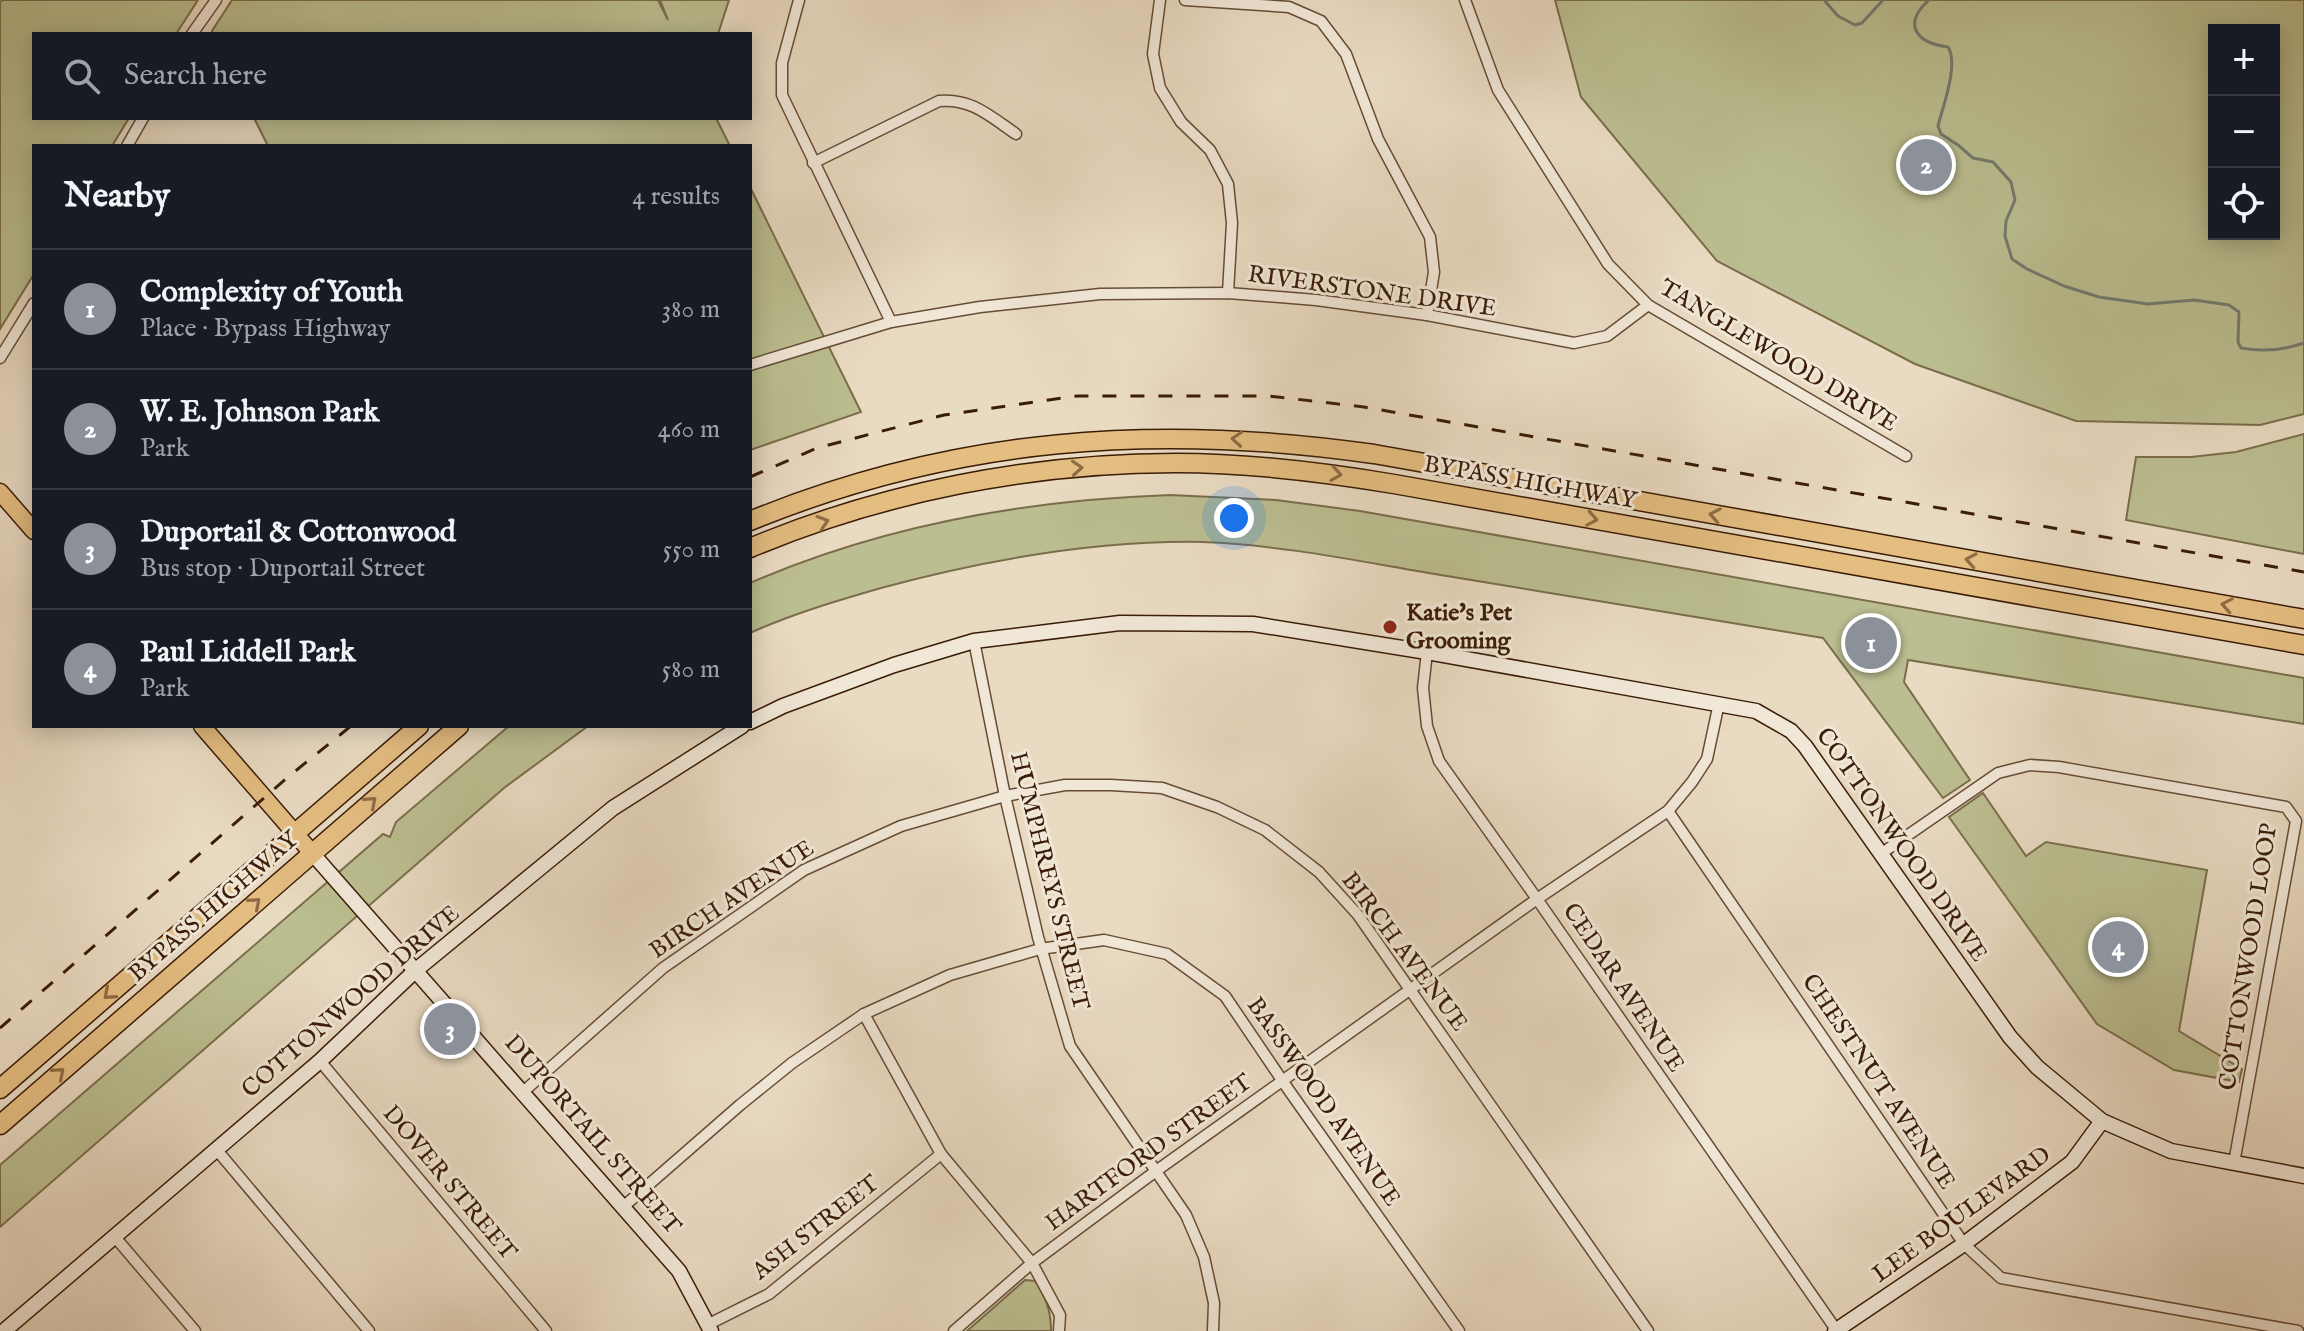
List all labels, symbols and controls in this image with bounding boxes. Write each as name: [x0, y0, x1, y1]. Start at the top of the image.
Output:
map controls: [2208, 24, 2280, 240]
button: +: [2208, 24, 2280, 96]
search box: [32, 32, 752, 120]
icon: search: [60, 54, 104, 98]
text: Search here: [124, 57, 267, 95]
button: −: [2208, 96, 2280, 168]
pin: 2: [1900, 135, 1952, 195]
button: locate: [2208, 168, 2280, 240]
text: Nearby: [64, 175, 170, 218]
text: 4 results: [632, 180, 720, 213]
street label: RIVERSTONE DRIVE: [1246, 259, 1498, 325]
street label: TANGLEWOOD DRIVE: [1653, 273, 1903, 439]
text: Complexity of Youth: [140, 274, 403, 312]
text: 1: [85, 293, 95, 326]
text: 380 m: [662, 293, 720, 326]
text: Place · Bypass Highway: [140, 312, 391, 345]
text: W. E. Johnson Park: [140, 394, 379, 432]
text: 2: [84, 413, 96, 446]
text: 460 m: [658, 413, 720, 446]
one-way arrow: [1230, 431, 1243, 448]
text: Park: [140, 432, 189, 465]
street label: BYPASS HIGHWAY: [1421, 449, 1640, 517]
one-way arrow: [1071, 459, 1084, 476]
one-way arrow: [1329, 465, 1343, 482]
your location: [1214, 498, 1254, 538]
one-way arrow: [1708, 507, 1722, 524]
one-way arrow: [1586, 509, 1599, 526]
text: Duportail & Cottonwood: [140, 514, 456, 552]
one-way arrow: [815, 515, 829, 531]
text: 3: [85, 533, 95, 566]
text: 550 m: [663, 533, 720, 566]
text: Bus stop · Duportail Street: [140, 552, 425, 585]
one-way arrow: [1964, 552, 1978, 569]
place label: Katie's Pet Grooming: [1406, 598, 1513, 657]
one-way arrow: [2220, 598, 2234, 615]
pin: 1: [1845, 613, 1897, 673]
marker: Katie's Pet Grooming: [1381, 618, 1399, 636]
text: Paul Liddell Park: [140, 634, 355, 672]
text: 4: [84, 653, 96, 686]
text: 580 m: [662, 653, 720, 686]
text: Park: [140, 672, 189, 705]
street label: COTTONWOOD DRIVE: [1808, 722, 1994, 968]
street label: HUMPHREYS STREET: [1002, 749, 1096, 1014]
one-way arrow: [361, 797, 376, 812]
street label: COTTONWOOD LOOP: [2213, 821, 2285, 1093]
street label: BYPASS HIGHWAY: [122, 823, 307, 989]
street label: BIRCH AVENUE: [644, 833, 820, 967]
street label: BIRCH AVENUE: [1334, 866, 1474, 1038]
one-way arrow: [246, 898, 261, 913]
street label: CEDAR AVENUE: [1555, 898, 1691, 1078]
street label: COTTONWOOD DRIVE: [235, 899, 467, 1105]
pin: 4: [2092, 917, 2144, 977]
street label: CHESTNUT AVENUE: [1794, 968, 1962, 1196]
one-way arrow: [104, 984, 119, 999]
street label: BASSWOOD AVENUE: [1239, 991, 1407, 1213]
pin: 3: [424, 999, 476, 1059]
street label: DUPORTAIL STREET: [497, 1029, 688, 1242]
street label: HARTFORD STREET: [1039, 1067, 1259, 1238]
one-way arrow: [49, 1069, 64, 1083]
street label: DOVER STREET: [375, 1099, 523, 1267]
street label: LEE BOULEVARD: [1867, 1140, 2057, 1290]
street label: ASH STREET: [745, 1168, 886, 1288]

